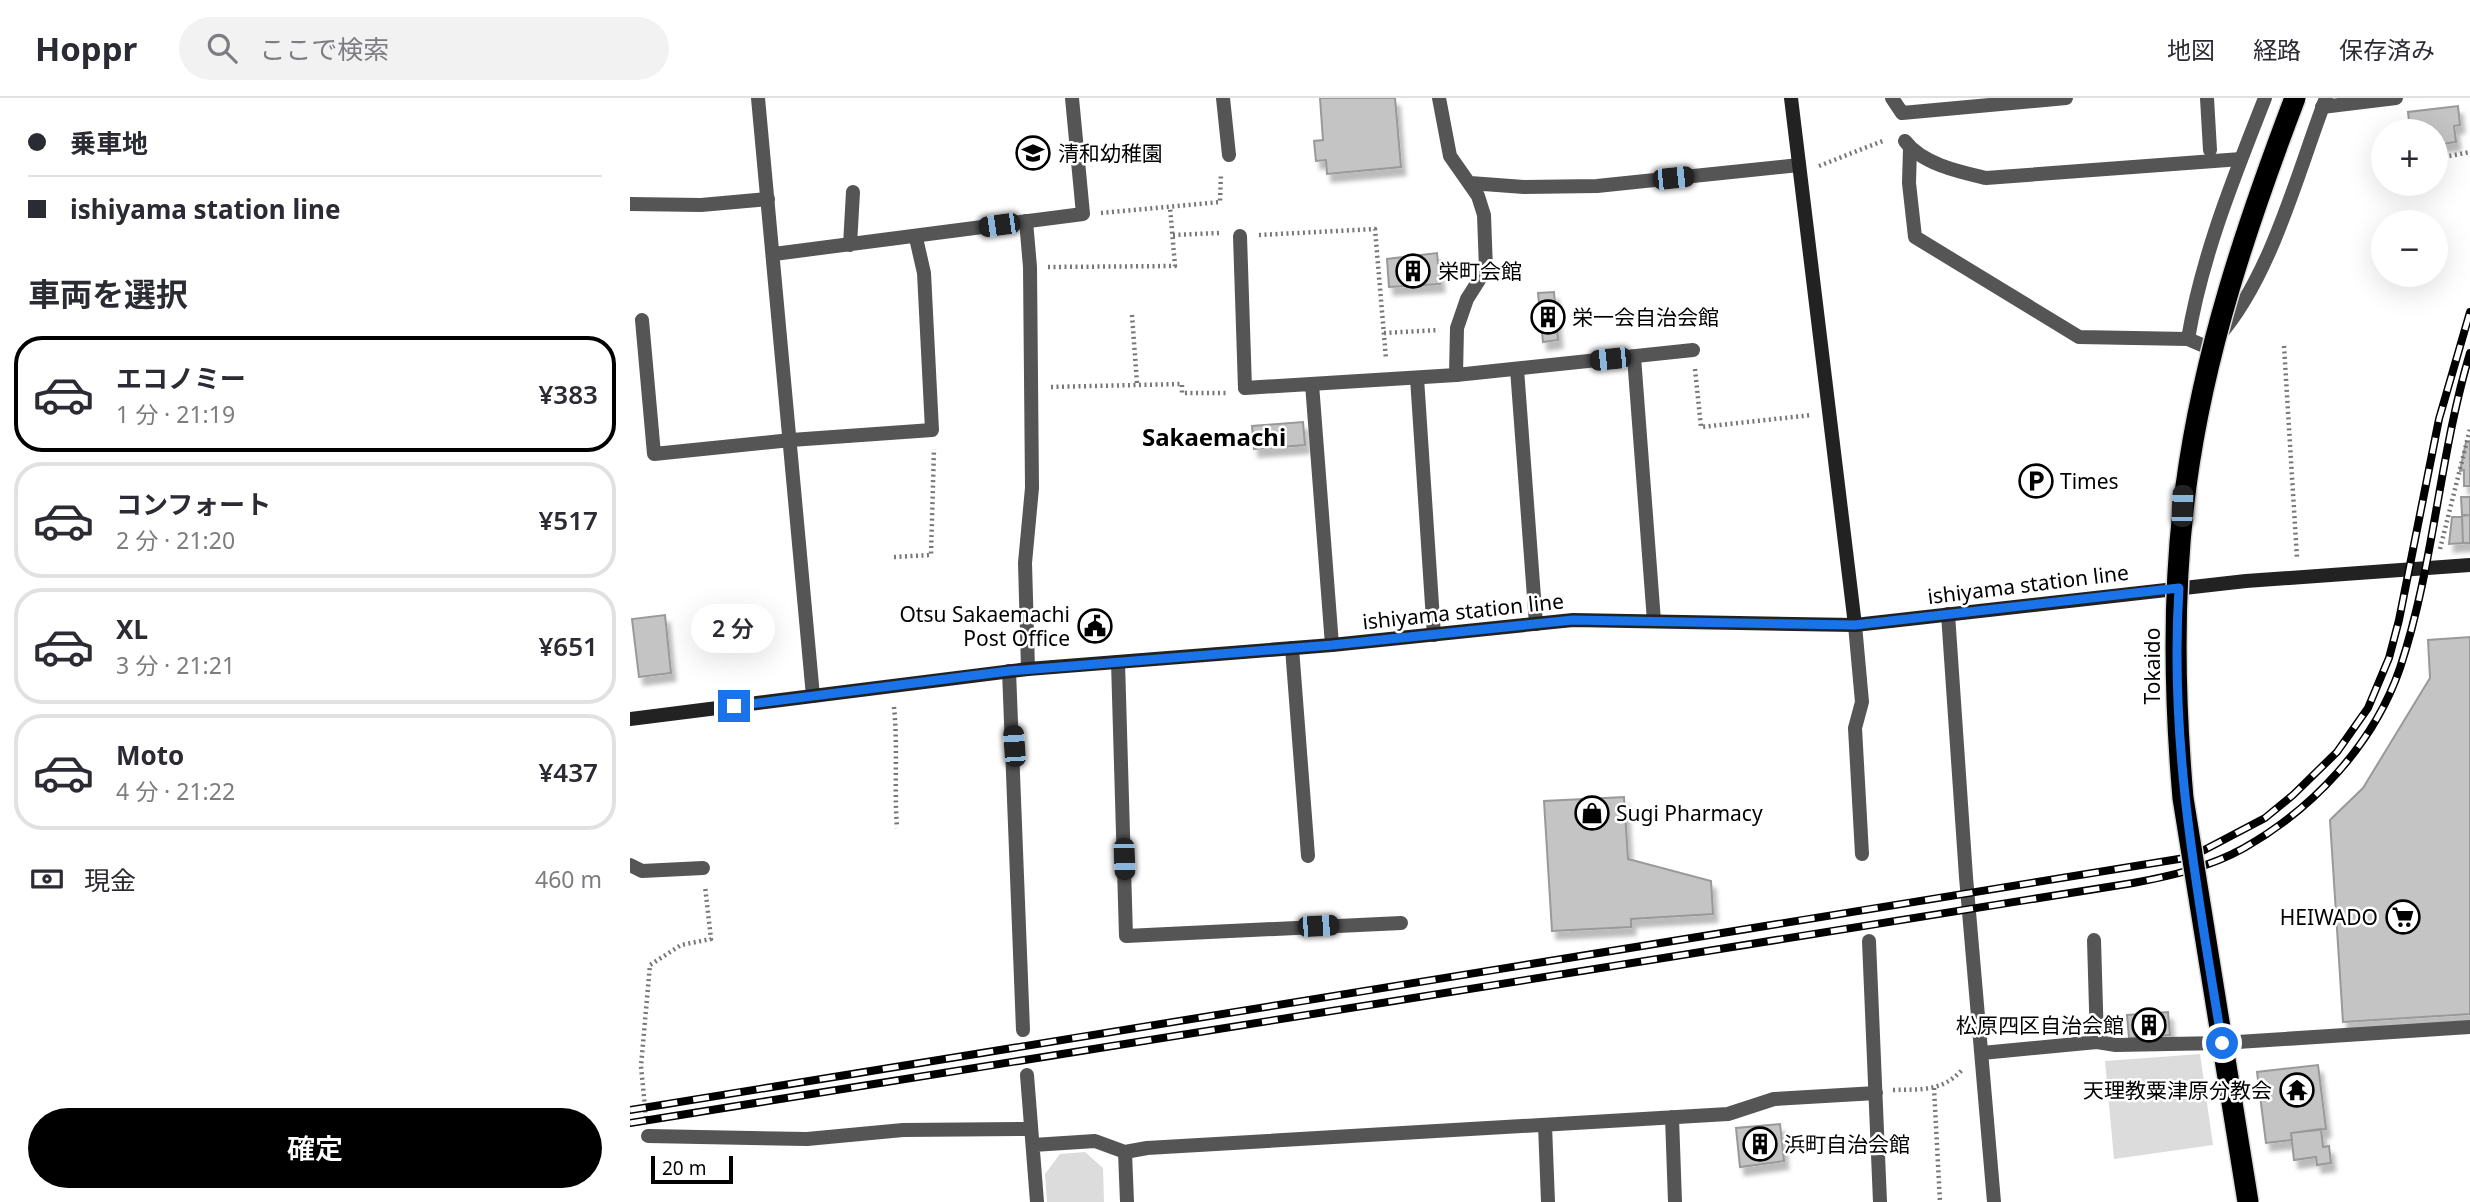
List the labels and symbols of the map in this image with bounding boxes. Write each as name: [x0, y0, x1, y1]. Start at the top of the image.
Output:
school or university icon: 清和幼稚園: [1014, 134, 1052, 172]
place label: 清和幼稚園: [1058, 139, 1163, 167]
car: [1652, 165, 1695, 191]
car: [977, 212, 1022, 238]
building icon: 栄町会館: [1394, 252, 1432, 290]
place label: 栄町会館: [1438, 257, 1522, 285]
building icon: 栄一会自治会館: [1529, 298, 1567, 336]
place label: 栄一会自治会館: [1572, 303, 1719, 331]
car: [1589, 346, 1632, 372]
district label: Sakaemachi: [1142, 420, 1286, 453]
parking icon: Times: [2017, 462, 2055, 500]
place label: Times: [2060, 467, 2119, 495]
car: [2171, 485, 2194, 527]
street label: ishiyama station line: [1926, 558, 2130, 610]
street label: ishiyama station line: [1361, 586, 1565, 636]
place label: Otsu Sakaemachi Post Office: [899, 600, 1070, 652]
callout: 2 分: [692, 604, 776, 654]
public building icon: Otsu Sakaemachi Post Office: [1076, 607, 1114, 645]
street label: Tokaido: [2138, 628, 2166, 704]
route end: [718, 690, 750, 722]
car: [1003, 724, 1026, 768]
shop icon: Sugi Pharmacy: [1573, 794, 1611, 832]
place label: Sugi Pharmacy: [1616, 799, 1763, 827]
car: [1113, 838, 1136, 880]
supermarket icon: HEIWADO: [2384, 898, 2422, 936]
place label: HEIWADO: [2280, 903, 2378, 931]
car: [1297, 914, 1340, 938]
building icon: 松原四区自治会館: [2130, 1006, 2168, 1044]
place label: 松原四区自治会館: [1956, 1011, 2124, 1039]
route start: [2206, 1027, 2238, 1059]
temple icon: 天理教粟津原分教会: [2278, 1071, 2316, 1109]
place label: 天理教粟津原分教会: [2083, 1076, 2272, 1104]
building icon: 浜町自治会館: [1741, 1125, 1779, 1163]
place label: 浜町自治会館: [1784, 1130, 1910, 1158]
scale bar: [651, 1153, 733, 1185]

